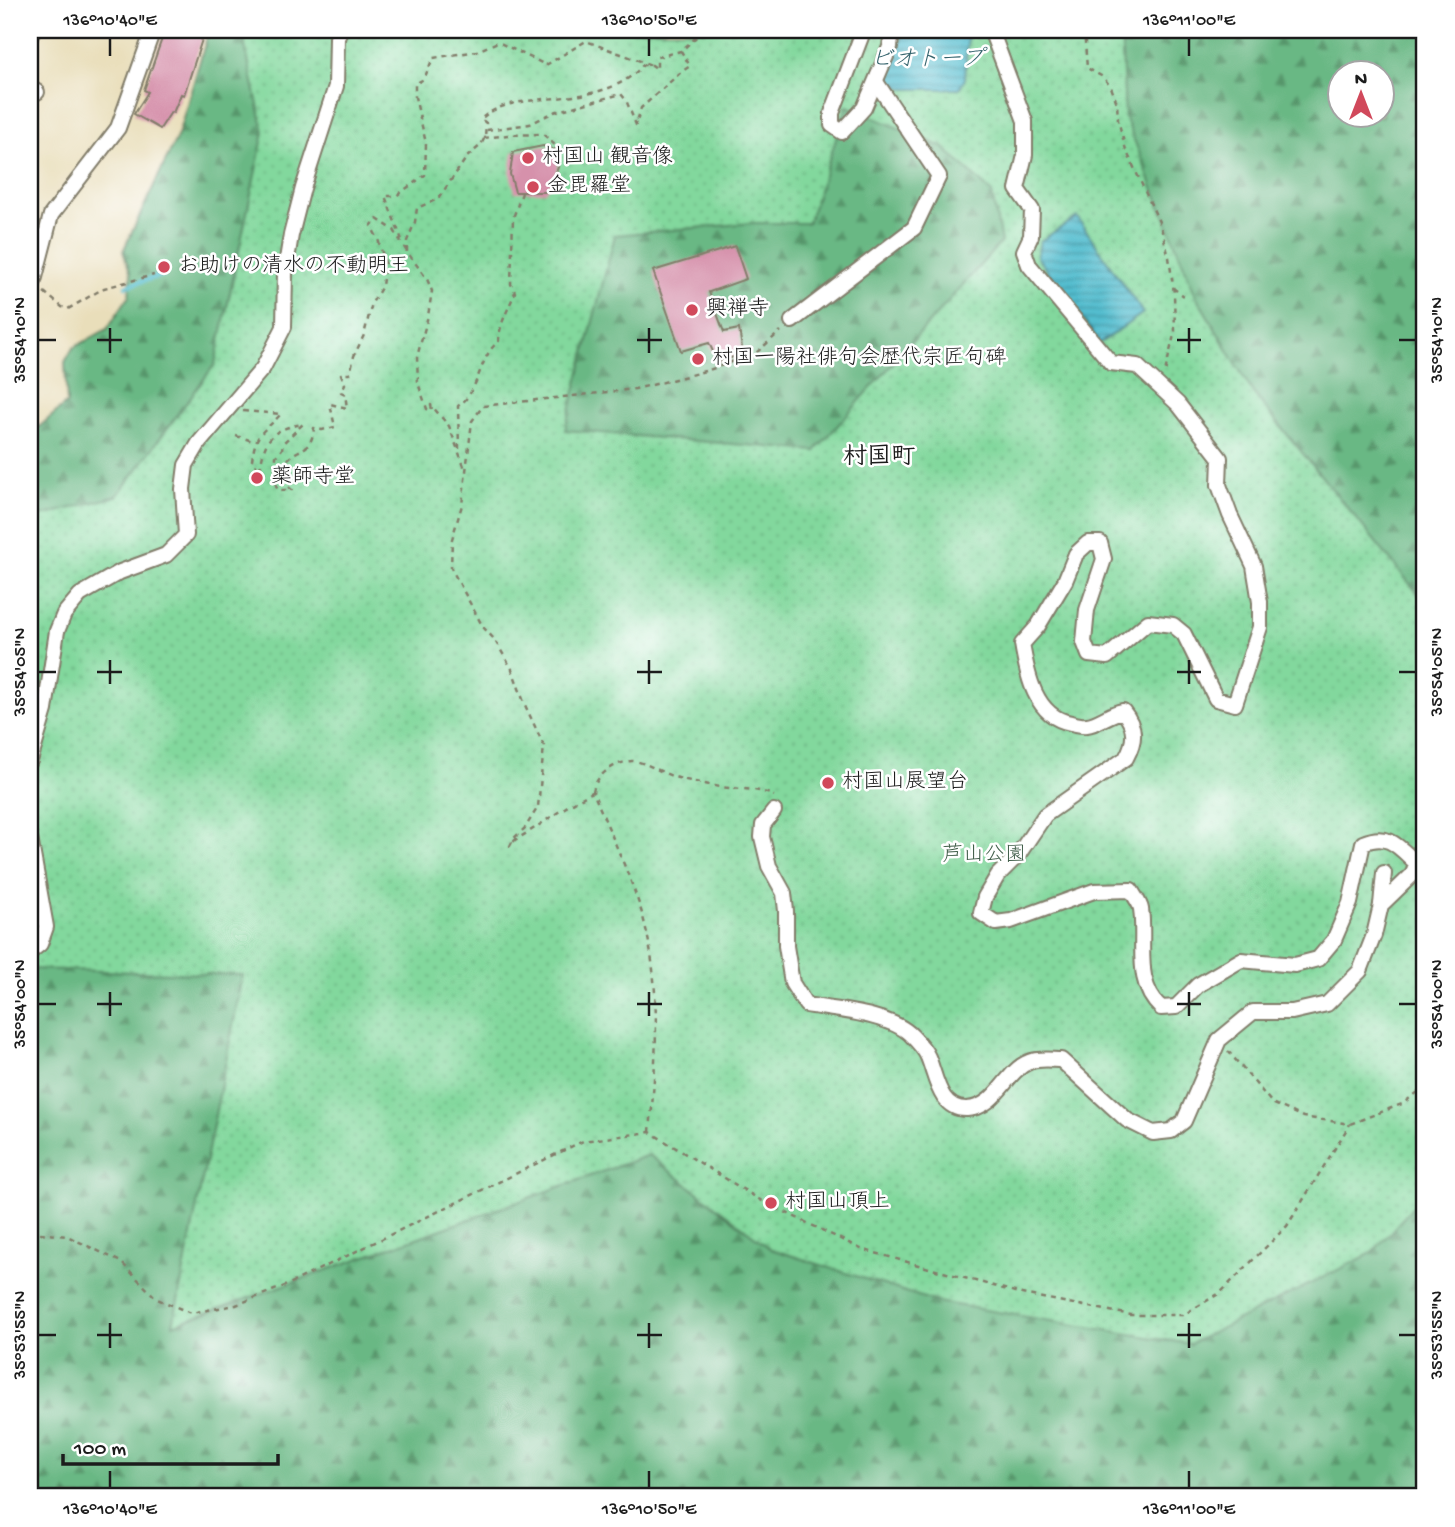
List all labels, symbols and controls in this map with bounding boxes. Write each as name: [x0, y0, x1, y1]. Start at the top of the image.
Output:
text: 136°10'40"E: [62, 11, 157, 32]
text: 136°10'50"E: [601, 11, 697, 32]
text: 136°11'00"E: [1142, 11, 1236, 32]
water label: ビオトープ: [870, 46, 988, 74]
north arrow: [1326, 60, 1396, 130]
text: N: [1355, 69, 1367, 92]
place label: 村国山 観音像: [542, 144, 673, 171]
marker: 村国山 観音像: [520, 150, 536, 166]
place label: 金毘羅堂: [547, 174, 631, 200]
marker: 金毘羅堂: [525, 179, 541, 195]
place label: お助けの清水の不動明王: [178, 253, 409, 280]
marker: お助けの清水の不動明王: [156, 259, 172, 275]
text: 35°54'10"N: [11, 297, 32, 384]
place label: 興禅寺: [706, 297, 769, 323]
text: 35°54'10"N: [1428, 297, 1449, 384]
marker: 興禅寺: [684, 302, 700, 318]
place label: 村国一陽社俳句会歴代宗匠句碑: [712, 345, 1006, 372]
marker: 村国一陽社俳句会歴代宗匠句碑: [690, 351, 706, 367]
district label: 村国町: [843, 444, 915, 473]
place label: 薬師寺堂: [271, 465, 355, 491]
marker: 薬師寺堂: [249, 470, 265, 486]
text: 35°54'05"N: [11, 628, 32, 717]
text: 35°54'05"N: [1428, 628, 1449, 717]
place label: 村国山展望台: [842, 770, 968, 796]
marker: 村国山展望台: [820, 775, 836, 791]
park label: 芦山公園: [942, 842, 1026, 869]
text: 35°54'00"N: [11, 959, 32, 1050]
text: 35°54'00"N: [1428, 959, 1449, 1050]
place label: 村国山頂上: [785, 1190, 890, 1216]
marker: 村国山頂上: [763, 1195, 779, 1211]
text: 35°53'55"N: [11, 1291, 32, 1380]
text: 35°53'55"N: [1428, 1291, 1449, 1380]
scale bar: [63, 1422, 278, 1466]
text: 100 m: [73, 1438, 126, 1463]
text: 136°10'40"E: [62, 1500, 157, 1521]
text: 136°10'50"E: [601, 1500, 697, 1521]
text: 136°11'00"E: [1142, 1500, 1236, 1521]

